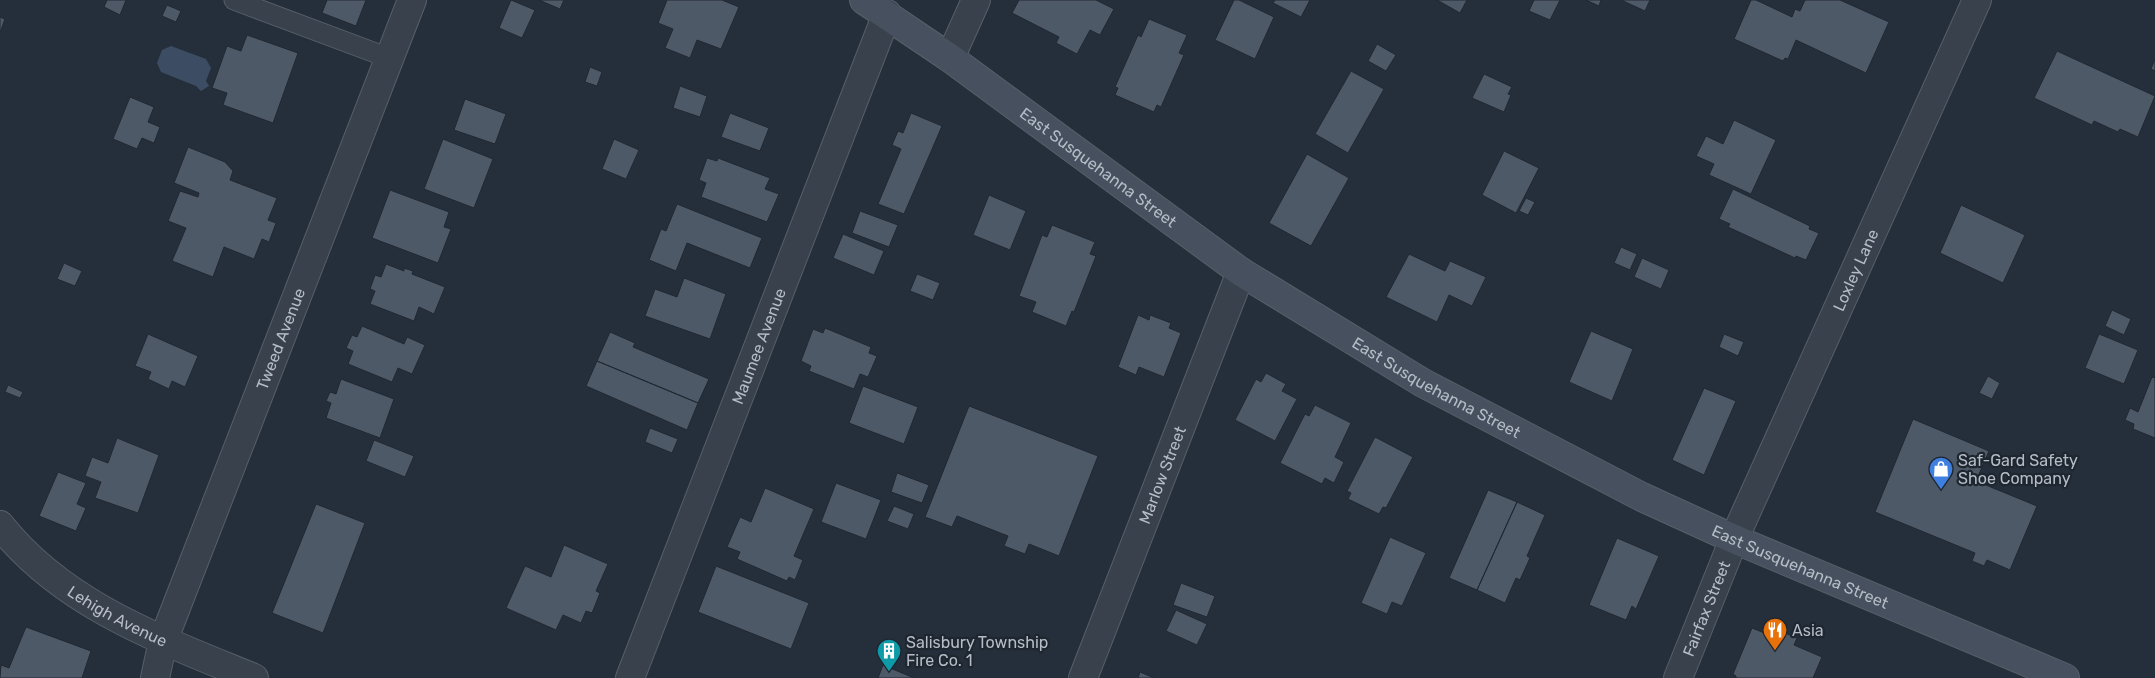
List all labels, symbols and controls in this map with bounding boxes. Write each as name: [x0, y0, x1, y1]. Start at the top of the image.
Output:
street label: East Susquehanna Street: [1016, 103, 1181, 231]
street label: Loxley Lane: [1829, 226, 1882, 314]
street label: Tweed Avenue: [252, 285, 309, 393]
street label: Maumee Avenue: [727, 285, 790, 407]
street label: East Susquehanna Street: [1349, 333, 1524, 442]
street label: Marlow Street: [1134, 423, 1190, 526]
place label: Saf-Gard Safety Shoe Company: [1958, 451, 2078, 488]
shop icon: Saf-Gard Safety Shoe Company: [1928, 456, 1954, 490]
street label: East Susquehanna Street: [1709, 521, 1891, 612]
street label: Fairfax Street: [1678, 558, 1734, 659]
street label: Lehigh Avenue: [64, 581, 170, 650]
restaurant icon: Asia: [1762, 617, 1788, 651]
place label: Asia: [1792, 621, 1824, 640]
place label: Salisbury Township Fire Co. 1: [906, 633, 1048, 670]
building icon: Salisbury Township Fire Co. 1: [876, 638, 902, 672]

